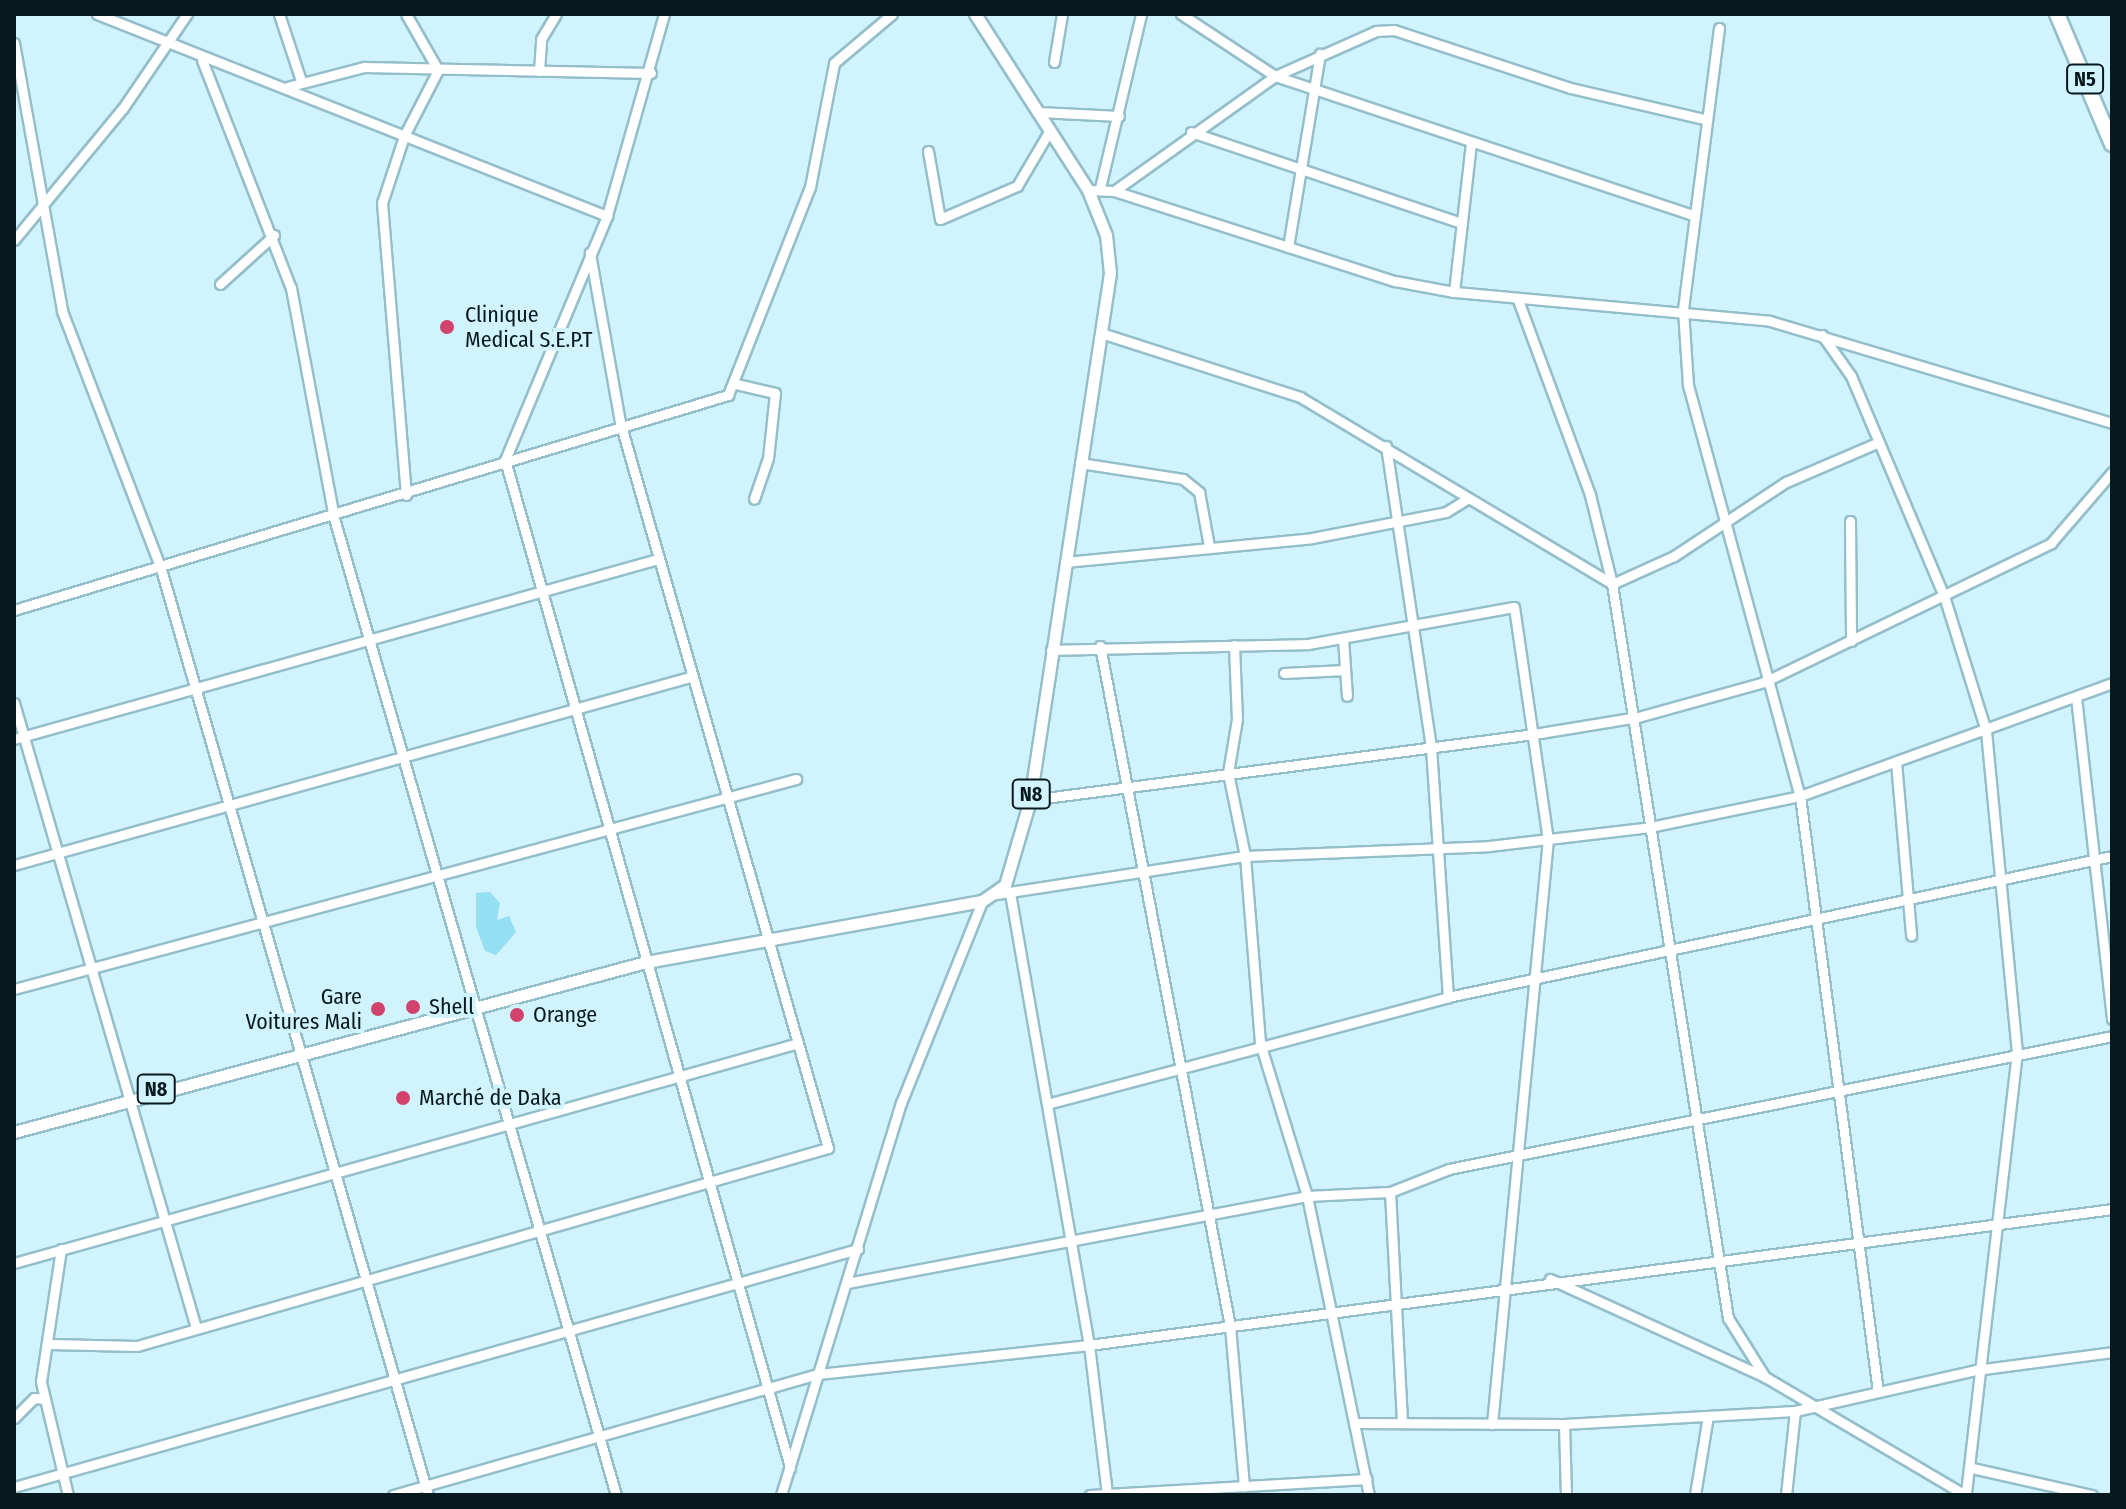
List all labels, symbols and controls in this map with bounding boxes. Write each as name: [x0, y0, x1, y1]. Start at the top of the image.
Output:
road number: N5: [2065, 63, 2105, 95]
place label: Clinique Medical S.E.P.T: [465, 301, 593, 352]
marker: Clinique Medical S.E.P.T: [436, 316, 458, 338]
road number: N8: [1011, 778, 1051, 810]
place label: Gare Voitures Mali: [245, 983, 362, 1034]
place label: Shell: [429, 994, 474, 1020]
marker: Shell: [404, 998, 422, 1016]
marker: Gare Voitures Mali: [369, 1000, 387, 1018]
place label: Orange: [533, 1002, 597, 1028]
marker: Orange: [508, 1006, 526, 1024]
road number: N8: [136, 1073, 176, 1105]
place label: Marché de Daka: [419, 1085, 561, 1111]
marker: Marché de Daka: [394, 1089, 412, 1107]

